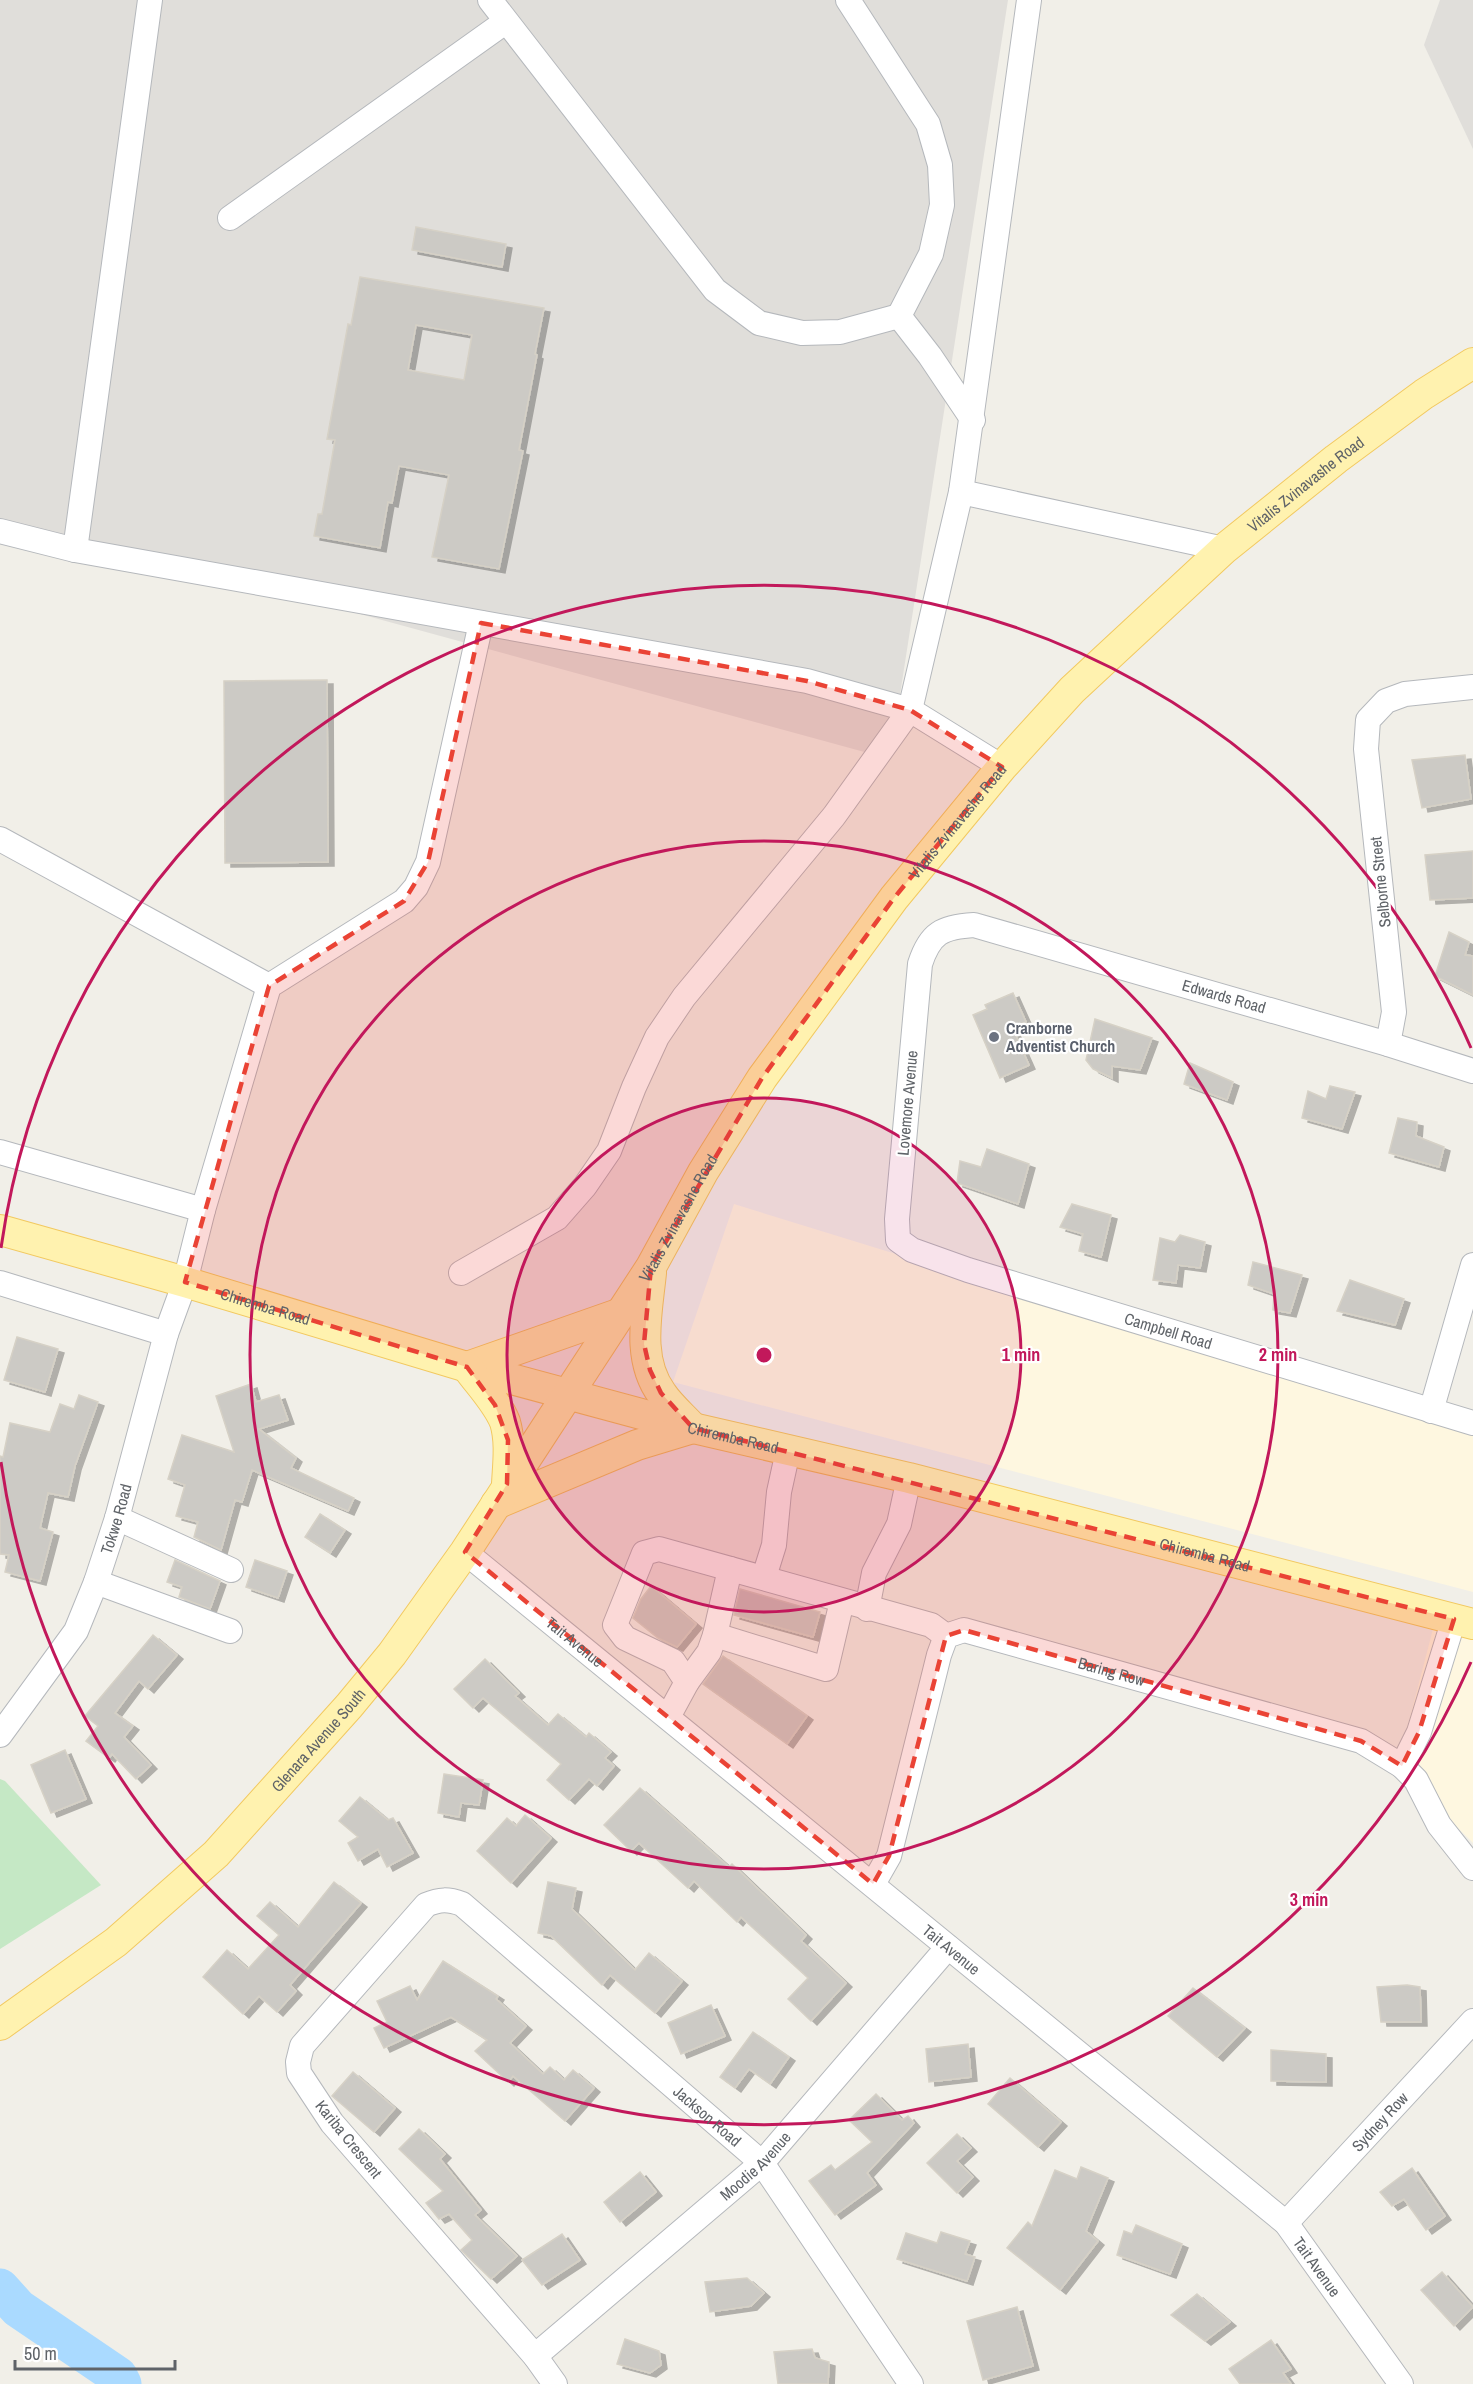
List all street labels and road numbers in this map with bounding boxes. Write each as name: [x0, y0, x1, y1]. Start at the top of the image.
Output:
street label: Vitalis Zvinavashe Road: [1243, 431, 1368, 537]
street label: Vitalis Zvinavashe Road: [903, 759, 1011, 883]
street label: Selborne Street: [1364, 835, 1396, 928]
street label: Edwards Road: [1180, 974, 1268, 1018]
street label: Lovemore Avenue: [891, 1049, 923, 1157]
street label: Vitalis Zvinavashe Road: [633, 1150, 722, 1286]
street label: Chiremba Road: [218, 1282, 313, 1330]
street label: Campbell Road: [1122, 1307, 1215, 1354]
street label: Chiremba Road: [685, 1416, 781, 1458]
street label: Tokwe Road: [95, 1481, 137, 1557]
street label: Chiremba Road: [1157, 1532, 1252, 1577]
street label: Tait Avenue: [541, 1612, 608, 1672]
street label: Baring Row: [1076, 1651, 1148, 1691]
street label: Glenara Avenue South: [266, 1683, 370, 1796]
street label: Tait Avenue: [918, 1919, 985, 1980]
street label: Jackson Road: [669, 2080, 746, 2151]
street label: Sydney Row: [1347, 2087, 1413, 2156]
street label: Kariba Crescent: [311, 2095, 388, 2183]
street label: Moodie Avenue: [715, 2127, 795, 2205]
street label: Tait Avenue: [1288, 2232, 1346, 2301]

